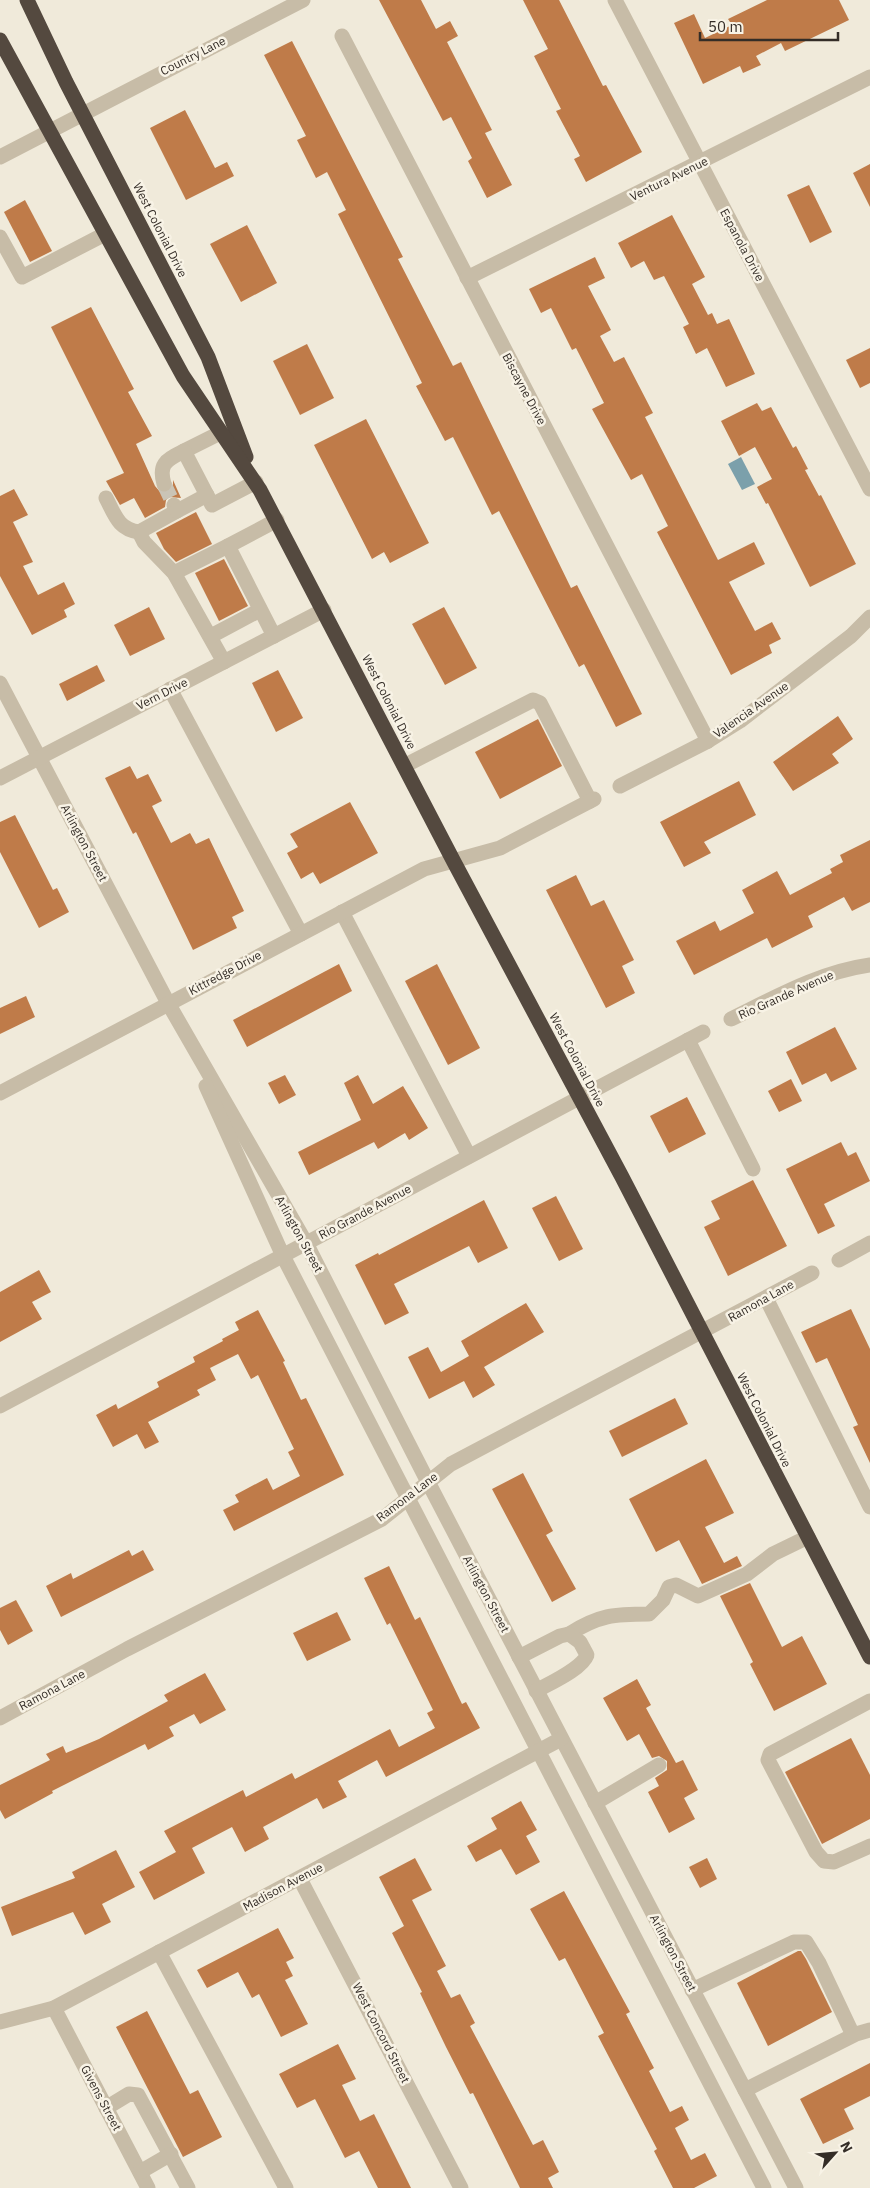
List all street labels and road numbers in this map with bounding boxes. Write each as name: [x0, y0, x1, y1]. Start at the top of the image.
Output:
street label: Country Lane: [158, 33, 228, 78]
street label: Ventura Avenue: [627, 153, 711, 204]
street label: West Colonial Drive: [130, 180, 191, 280]
street label: Espanola Drive: [717, 206, 768, 284]
street label: Biscayne Drive: [499, 350, 550, 428]
street label: West Colonial Drive: [359, 652, 420, 752]
street label: Vern Drive: [134, 674, 190, 713]
street label: Valencia Avenue: [710, 678, 792, 741]
street label: Arlington Street: [58, 802, 111, 884]
street label: Kittredge Drive: [186, 947, 264, 998]
street label: Rio Grande Avenue: [736, 967, 836, 1022]
street label: West Colonial Drive: [546, 1010, 609, 1110]
street label: Rio Grande Avenue: [316, 1181, 414, 1242]
street label: Arlington Street: [272, 1193, 327, 1275]
street label: Ramona Lane: [725, 1276, 797, 1325]
street label: West Colonial Drive: [734, 1370, 795, 1470]
street label: Ramona Lane: [373, 1468, 441, 1525]
street label: Arlington Street: [460, 1553, 513, 1635]
street label: Ramona Lane: [16, 1666, 88, 1713]
street label: Madison Avenue: [240, 1859, 326, 1914]
street label: Arlington Street: [647, 1912, 700, 1994]
street label: West Concord Street: [350, 1980, 413, 2085]
street label: Givens Street: [78, 2062, 125, 2133]

